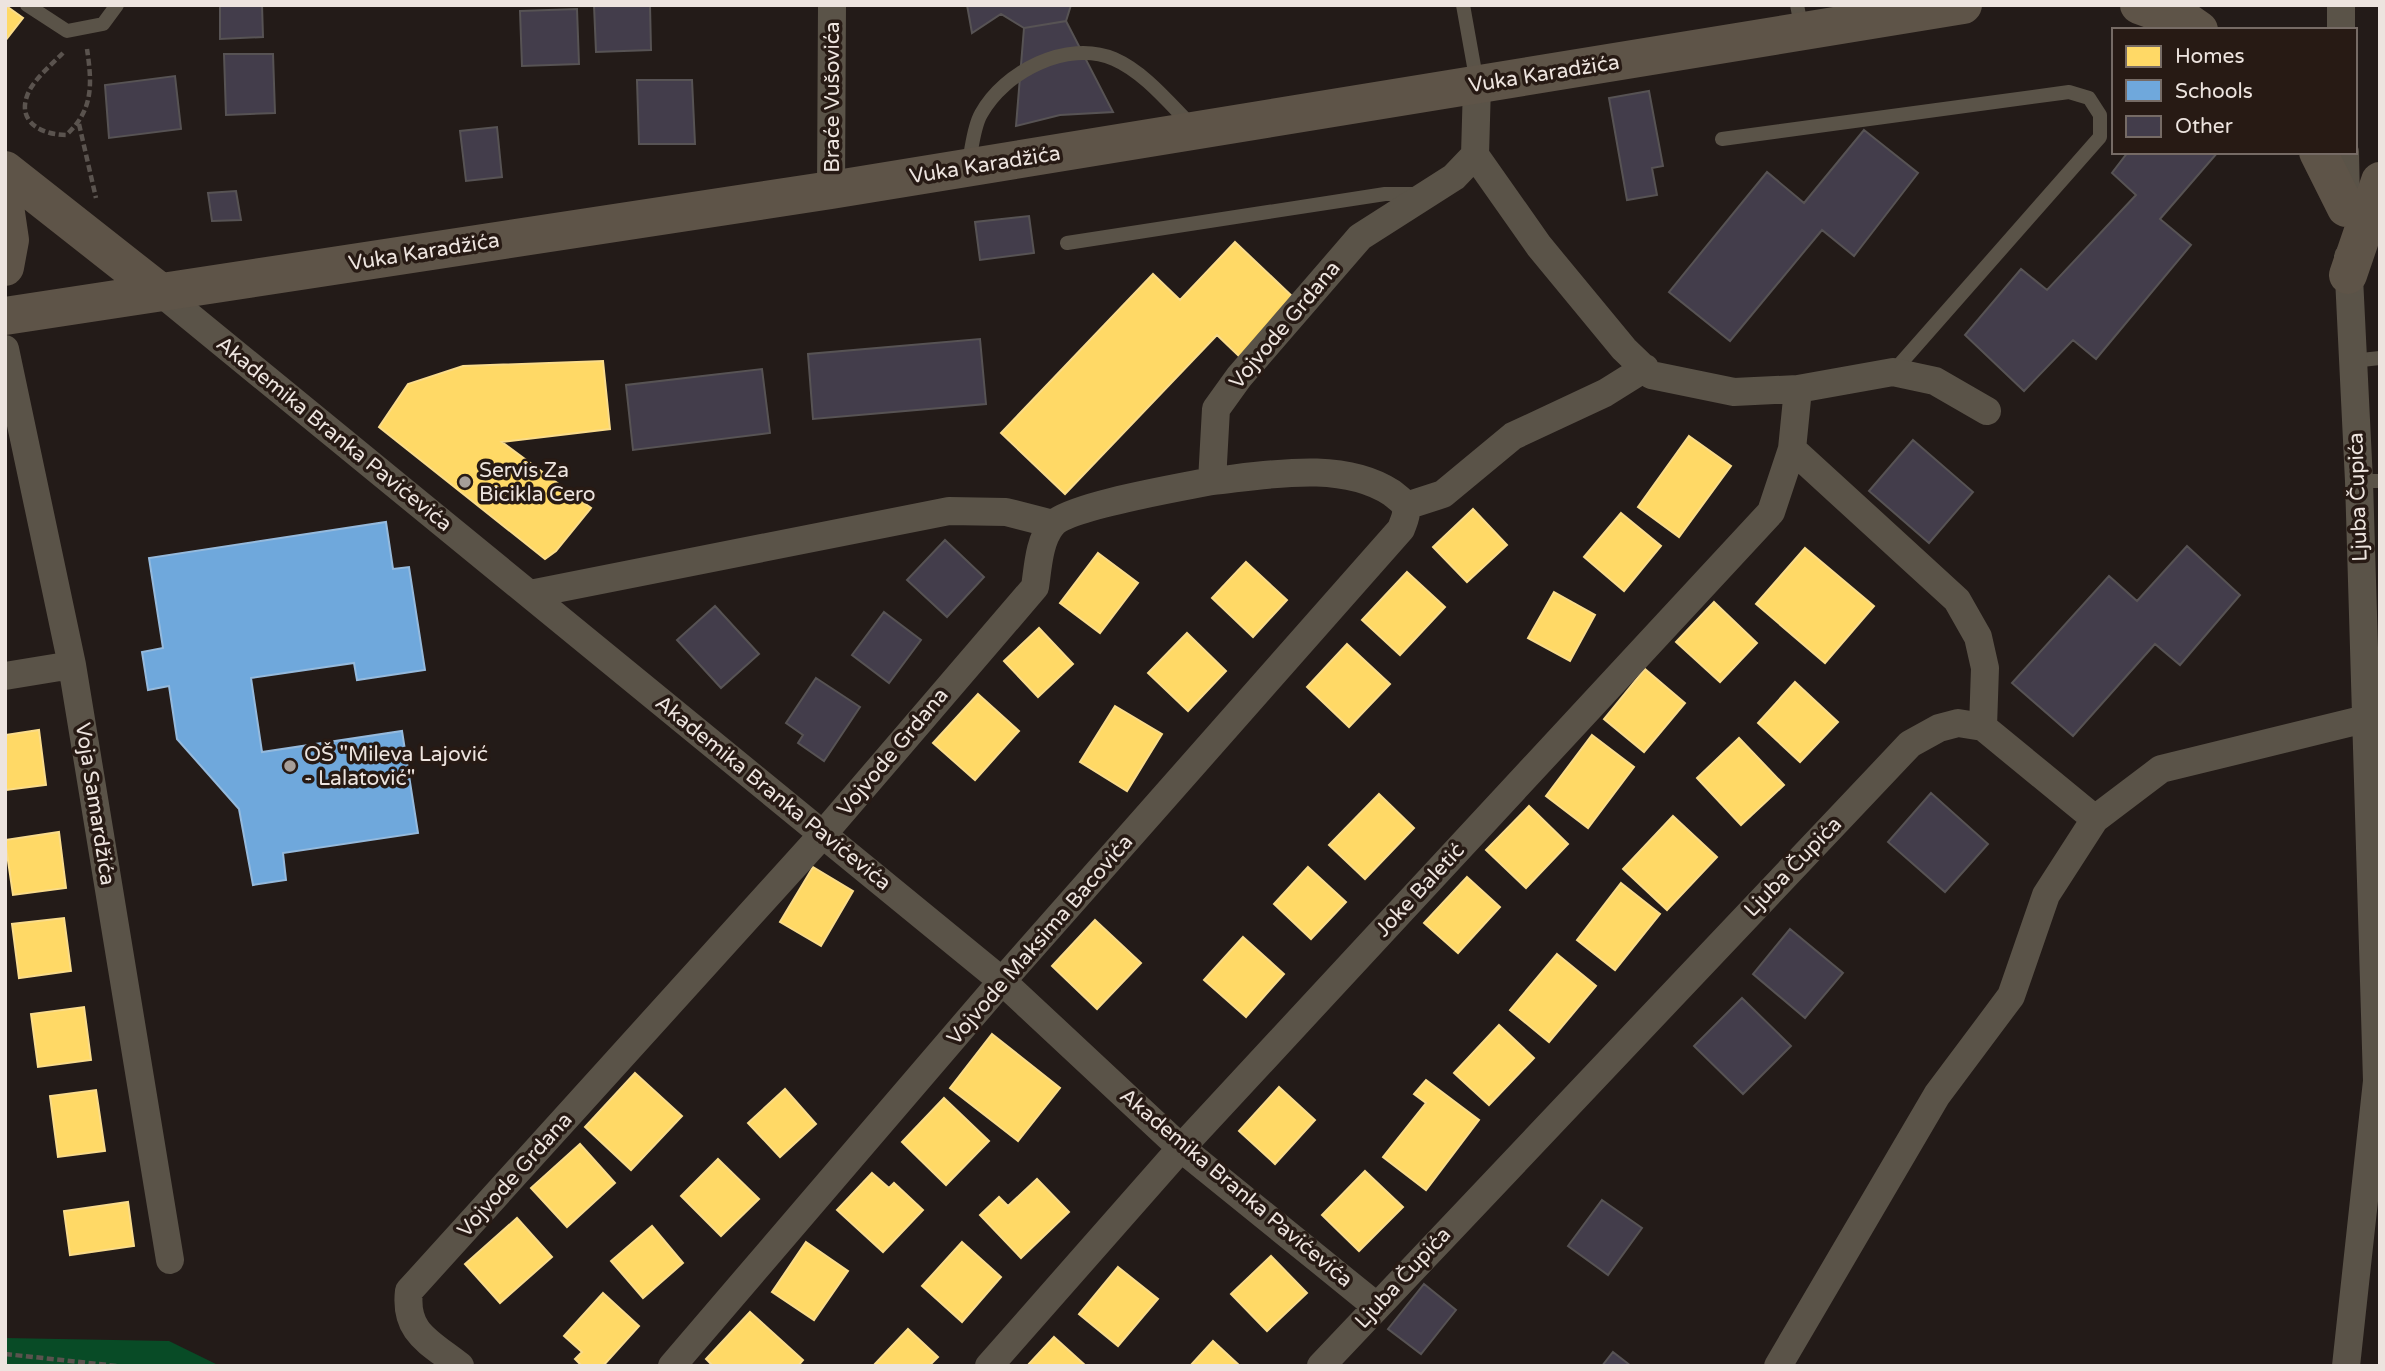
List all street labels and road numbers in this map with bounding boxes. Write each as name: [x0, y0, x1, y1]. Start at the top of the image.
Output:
street label: Braće Vušovića: [820, 21, 845, 173]
street label: Vuka Karadžića: [1467, 50, 1621, 98]
street label: Vuka Karadžića: [908, 141, 1062, 189]
street label: Vuka Karadžića: [347, 228, 501, 276]
street label: Vojvode Grdana: [1224, 256, 1346, 394]
street label: Akademika Branka Pavićevića: [211, 331, 457, 537]
street label: Ljuba Čupića: [2343, 432, 2373, 562]
street label: Vojvode Grdana: [832, 683, 954, 821]
street label: Akademika Branka Pavićevića: [650, 690, 896, 896]
street label: Voja Samardžića: [70, 721, 120, 887]
street label: Ljuba Čupića: [1739, 812, 1847, 922]
street label: Vojvode Maksima Bacovića: [942, 830, 1138, 1050]
street label: Joke Baletić: [1370, 838, 1470, 942]
street label: Akademika Branka Pavićevića: [1115, 1083, 1357, 1293]
street label: Vojvode Grdana: [452, 1108, 578, 1242]
street label: Ljuba Čupića: [1350, 1222, 1456, 1334]

